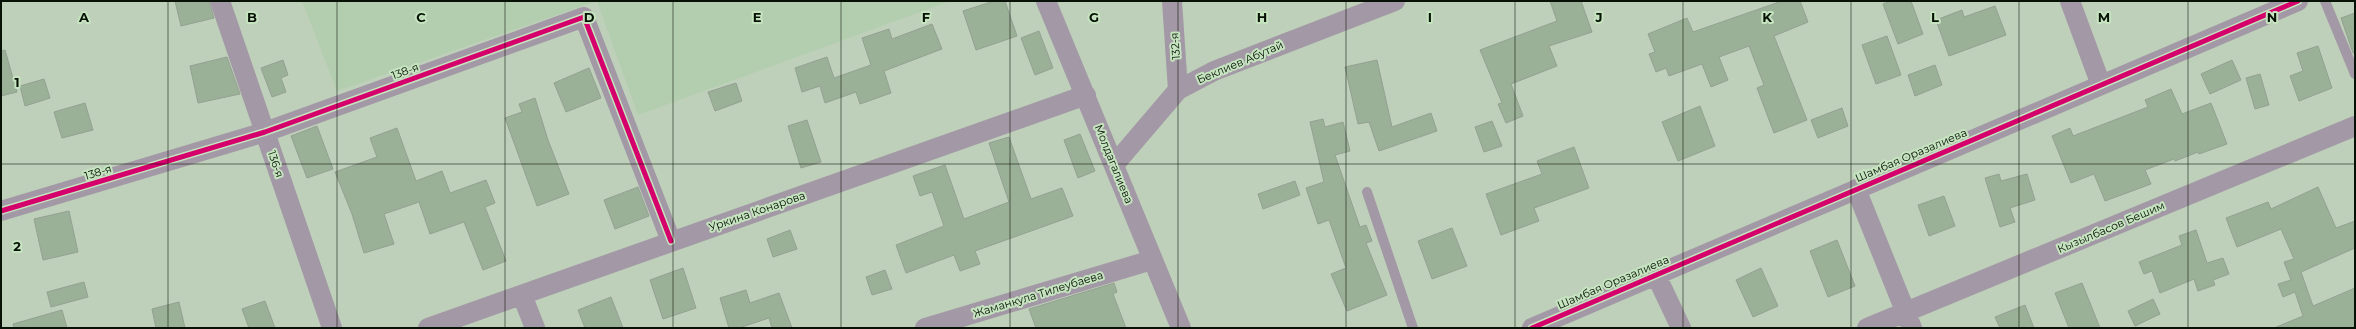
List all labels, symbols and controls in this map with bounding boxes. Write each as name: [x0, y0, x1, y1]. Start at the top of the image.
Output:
text: A: [78, 9, 90, 25]
text: B: [247, 9, 257, 25]
text: C: [416, 9, 426, 25]
text: D: [584, 9, 595, 25]
text: E: [753, 9, 762, 25]
text: F: [922, 9, 930, 25]
text: G: [1089, 9, 1099, 25]
text: H: [1257, 9, 1267, 25]
text: I: [1428, 9, 1432, 25]
text: J: [1594, 9, 1603, 25]
text: K: [1762, 9, 1772, 25]
text: L: [1931, 9, 1939, 25]
text: M: [2098, 9, 2110, 25]
text: N: [2267, 9, 2277, 25]
street label: 132-я: [1167, 32, 1183, 60]
street label: Беклиев Абутай: [1195, 37, 1285, 87]
street label: 138-я: [390, 60, 420, 82]
text: 1: [14, 74, 20, 90]
street label: Молдагалиева: [1092, 122, 1136, 206]
street label: Шамбая Оразалиева: [1853, 125, 1969, 185]
street label: 136-я: [265, 149, 287, 179]
street label: 138-я: [83, 161, 113, 183]
street label: Уркина Конарова: [707, 188, 807, 234]
street label: Кызылбасов Бешим: [2055, 198, 2167, 256]
text: 2: [13, 238, 21, 254]
street label: Шамбая Оразалиева: [1555, 252, 1671, 312]
street label: Жаманкула Тилеубаева: [971, 268, 1105, 320]

